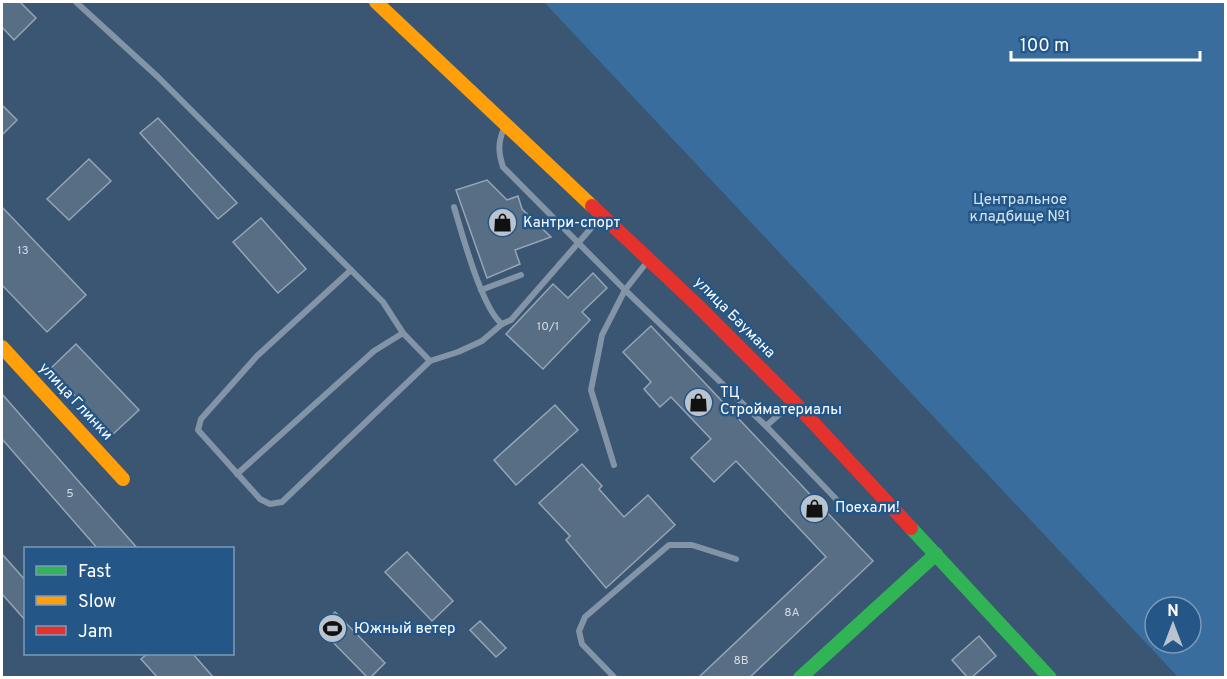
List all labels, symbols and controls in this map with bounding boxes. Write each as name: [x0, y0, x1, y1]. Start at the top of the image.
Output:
scale bar: [1011, 24, 1200, 62]
text: 100 m: [1020, 35, 1069, 58]
park label: Центральное кладбище №1: [970, 191, 1070, 227]
shop icon: Кантри-спорт: [486, 207, 518, 239]
place label: Кантри-спорт: [523, 214, 620, 233]
house number: 13: [17, 243, 29, 259]
street label: улица Баумана: [689, 273, 779, 363]
house number: 10/1: [537, 319, 559, 335]
street label: улица Глинки: [34, 359, 116, 445]
place label: ТЦ Стройматериалы: [720, 384, 842, 420]
shop icon: ТЦ Стройматериалы: [683, 386, 715, 418]
house number: 5: [66, 486, 74, 502]
shop icon: Поехали!: [798, 492, 830, 524]
place label: Поехали!: [835, 499, 900, 518]
legend: [24, 547, 234, 655]
text: Fast: [78, 561, 111, 584]
text: Slow: [78, 591, 116, 614]
north arrow: [1143, 595, 1203, 655]
text: N: [1167, 602, 1179, 622]
house number: 8А: [784, 605, 800, 621]
sports icon: Южный ветер: [317, 613, 349, 645]
place label: Южный ветер: [354, 620, 456, 639]
text: Jam: [78, 621, 113, 644]
house number: 8В: [733, 653, 749, 669]

